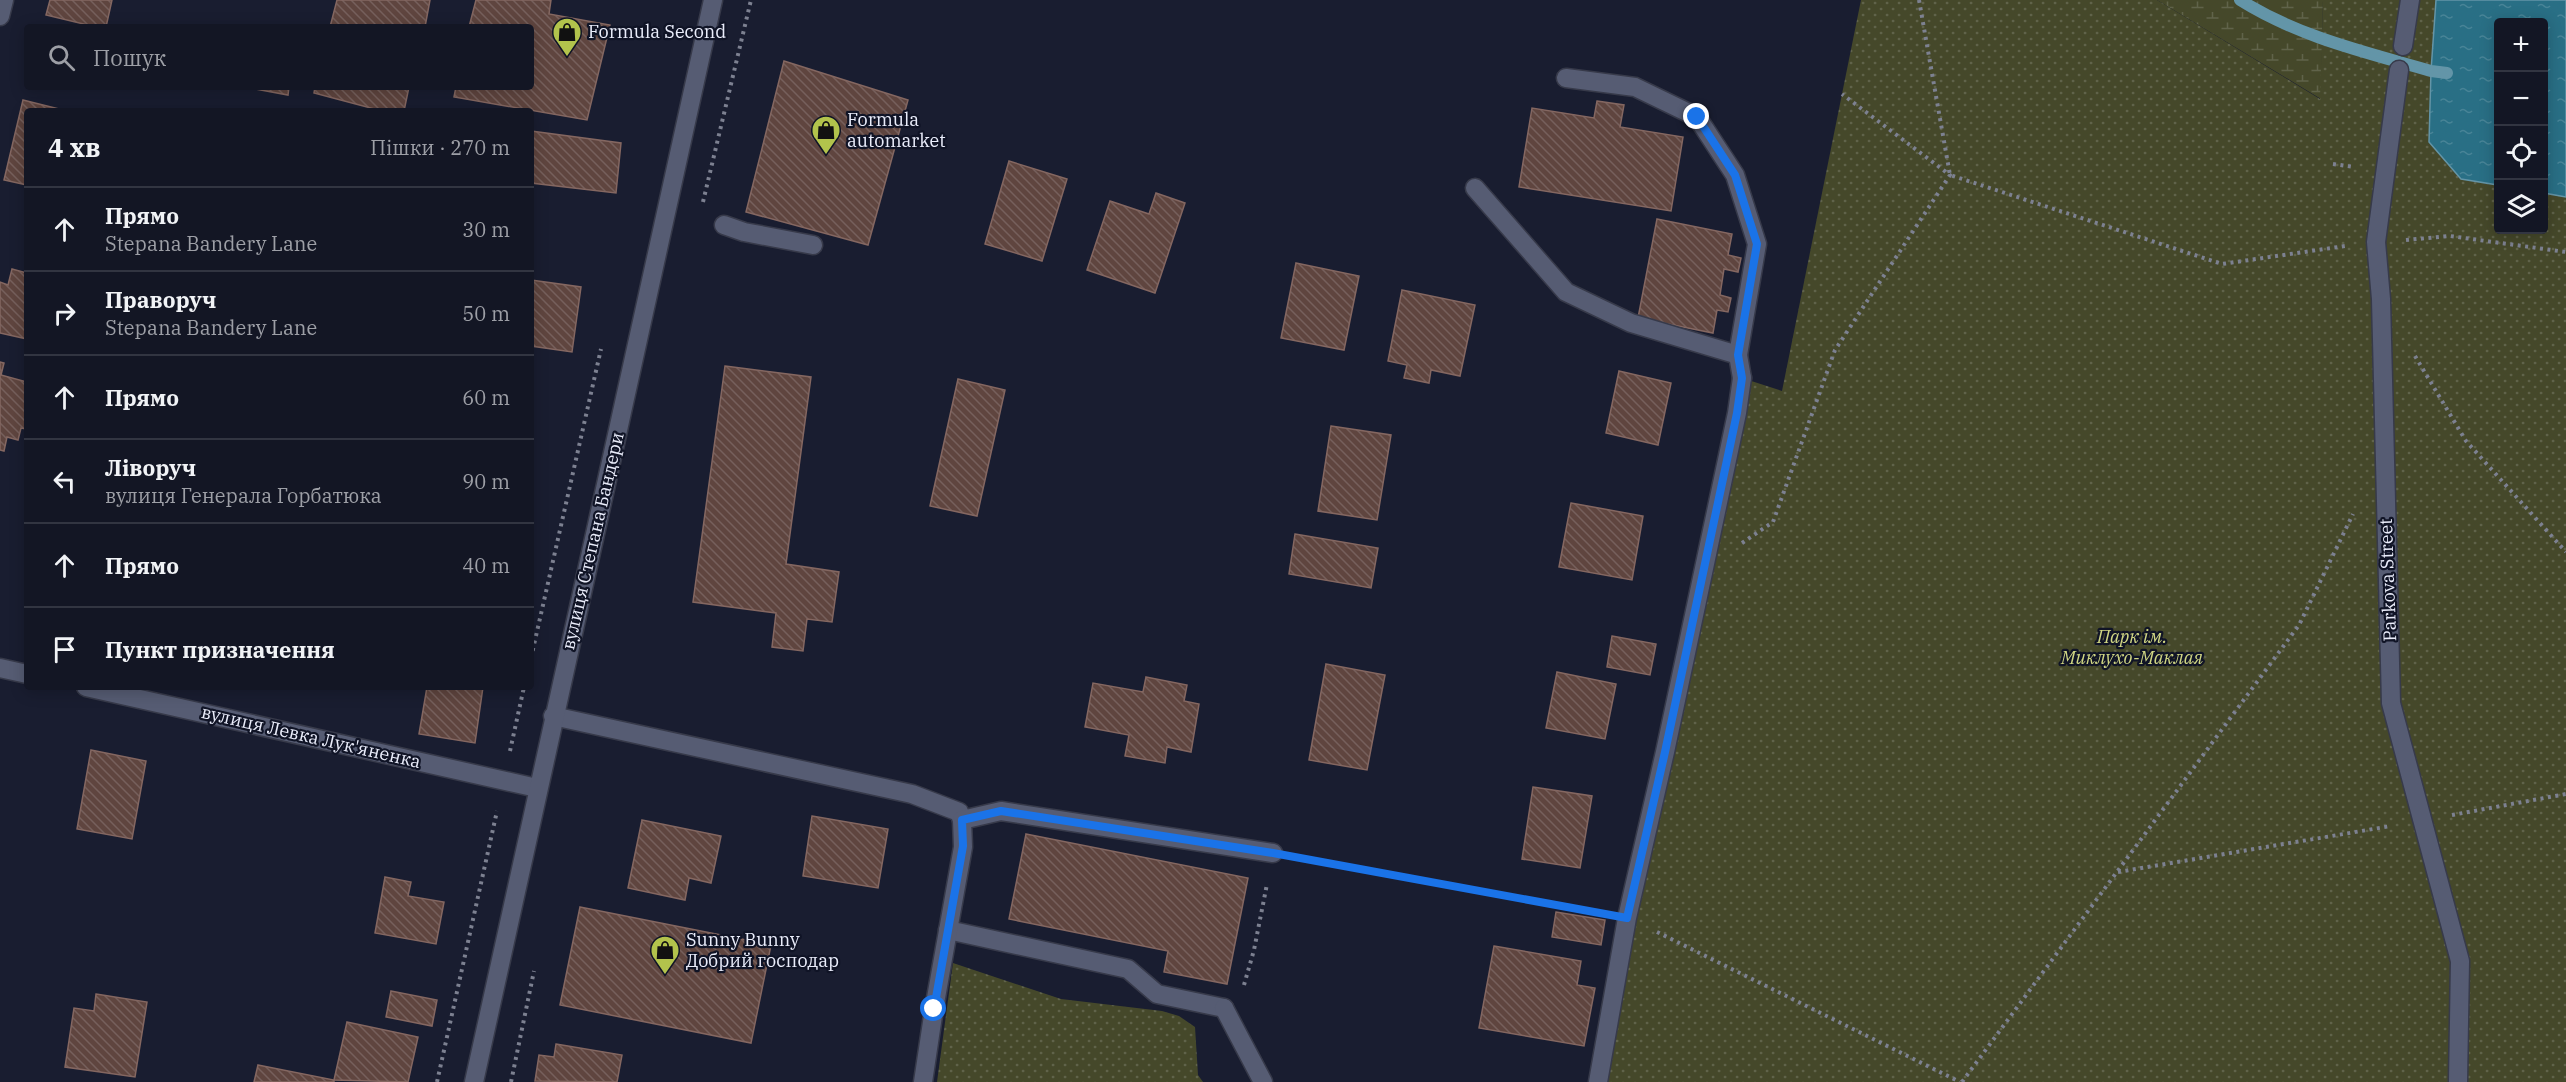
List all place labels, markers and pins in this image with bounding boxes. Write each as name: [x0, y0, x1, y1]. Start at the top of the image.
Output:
shop icon: Formula Second: [551, 16, 583, 58]
place label: Formula Second: [588, 20, 726, 43]
place label: Formula automarket: [847, 108, 946, 152]
shop icon: Formula automarket: [810, 114, 842, 156]
place label: Sunny Bunny Добрий господар: [686, 928, 839, 972]
shop icon: Sunny Bunny Добрий господар: [649, 934, 681, 976]

